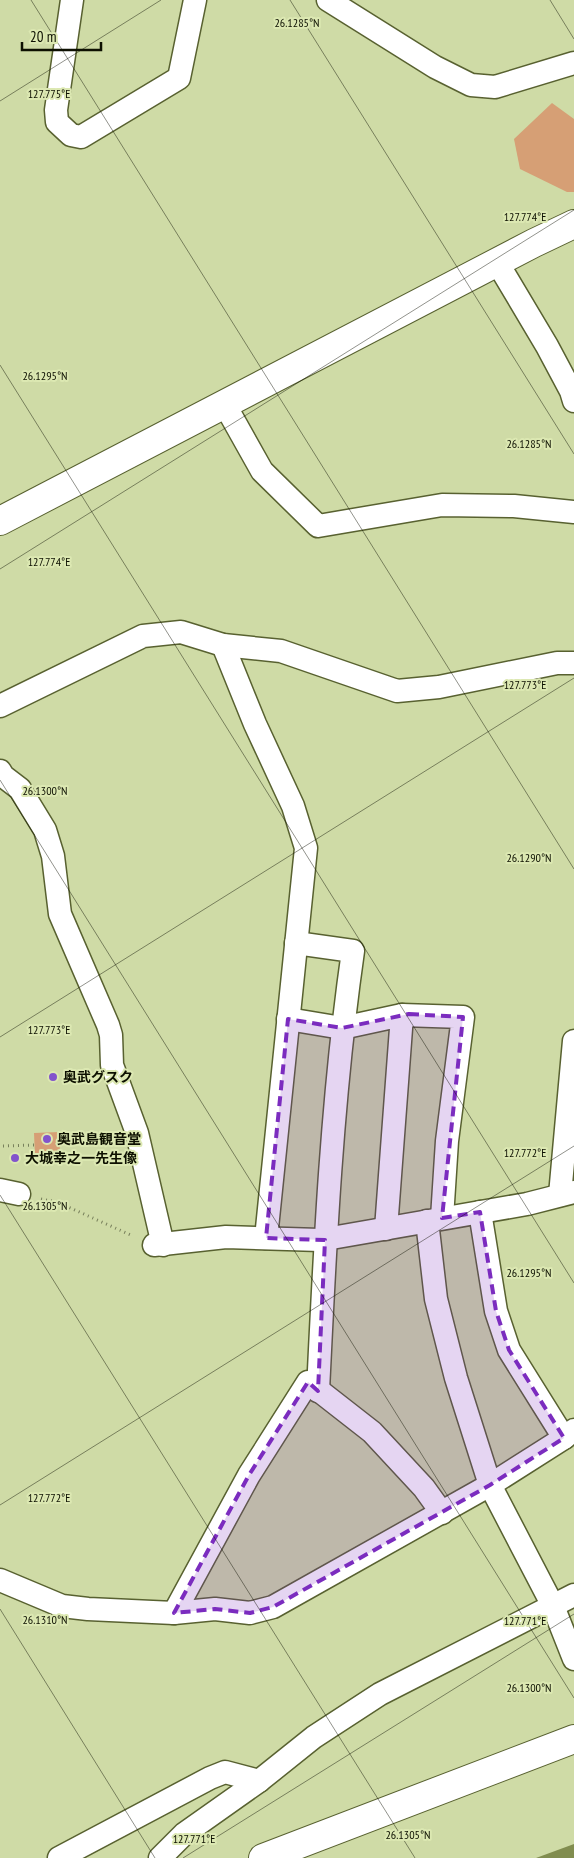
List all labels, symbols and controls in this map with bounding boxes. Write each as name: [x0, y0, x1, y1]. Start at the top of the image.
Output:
text: 26.1285°N: [274, 15, 320, 30]
scale bar: [22, 20, 101, 52]
text: 20 m: [30, 27, 56, 46]
text: 127.775°E: [28, 86, 70, 101]
text: 127.774°E: [504, 209, 546, 224]
text: 26.1295°N: [22, 368, 68, 383]
text: 26.1285°N: [506, 436, 552, 451]
text: 127.774°E: [28, 554, 70, 569]
text: 127.773°E: [504, 677, 546, 692]
text: 26.1300°N: [22, 783, 68, 798]
text: 26.1290°N: [506, 850, 552, 865]
text: 127.773°E: [28, 1022, 70, 1037]
place label: 奥武グスク: [63, 1068, 133, 1086]
marker: 奥武グスク: [47, 1071, 59, 1083]
place label: 奥武島観音堂: [57, 1130, 141, 1148]
marker: 奥武島観音堂: [41, 1133, 53, 1145]
text: 127.772°E: [504, 1145, 546, 1160]
place label: 大城幸之一先生像: [25, 1149, 137, 1167]
marker: 大城幸之一先生像: [9, 1152, 21, 1164]
text: 26.1305°N: [22, 1198, 68, 1213]
text: 26.1295°N: [506, 1265, 552, 1280]
text: 127.772°E: [28, 1490, 70, 1505]
text: 26.1310°N: [22, 1612, 68, 1627]
text: 127.771°E: [504, 1613, 546, 1628]
text: 26.1300°N: [506, 1680, 552, 1695]
text: 26.1305°N: [385, 1827, 431, 1842]
text: 127.771°E: [173, 1831, 215, 1846]

